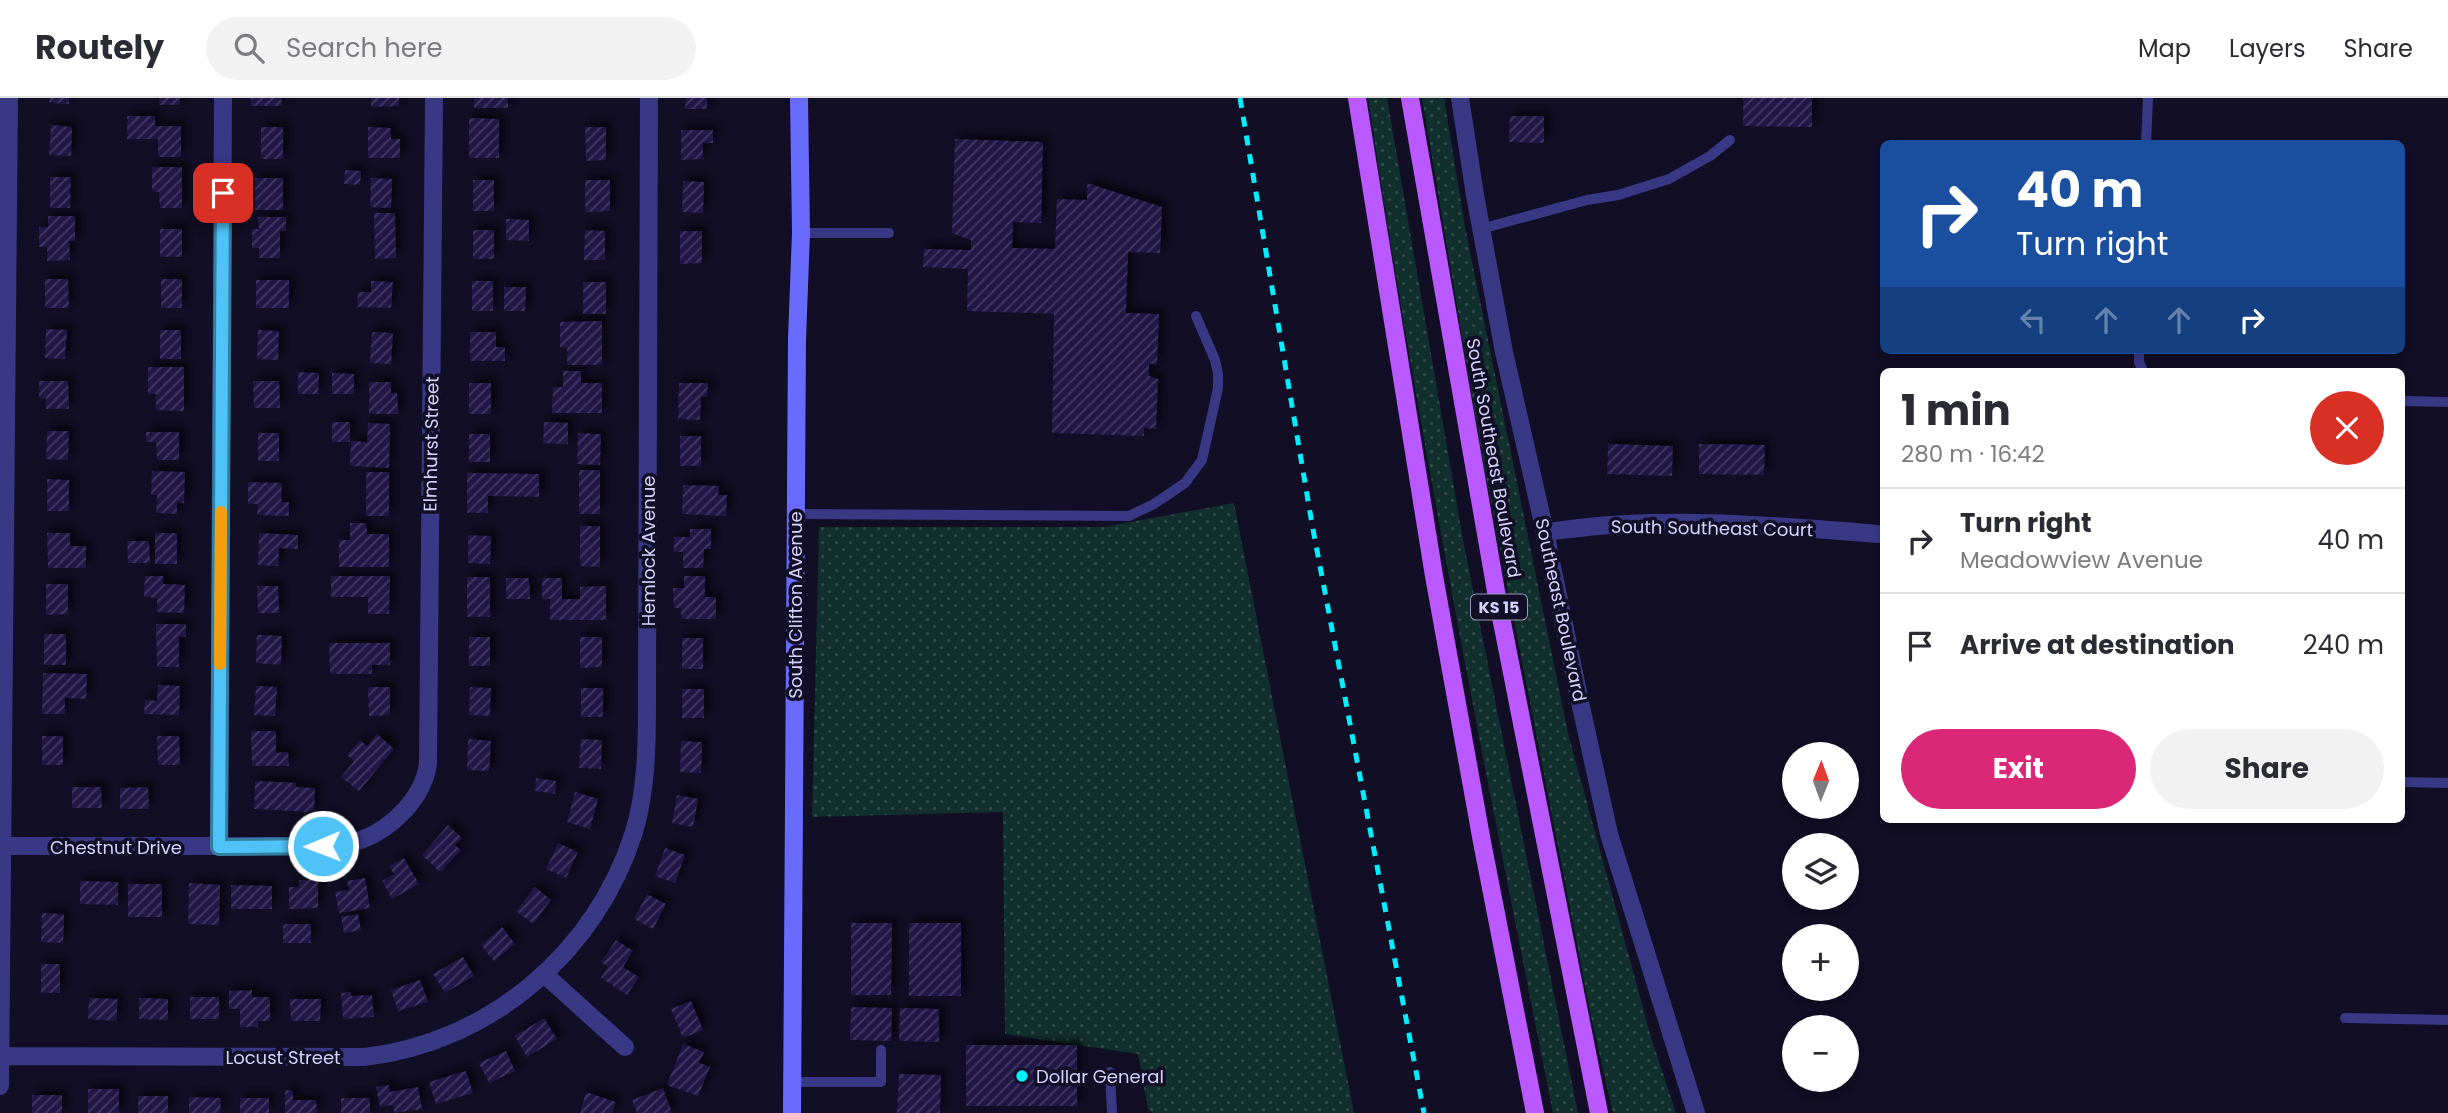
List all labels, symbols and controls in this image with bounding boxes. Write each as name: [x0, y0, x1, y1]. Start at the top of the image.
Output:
search box: [206, 17, 696, 80]
text: Routely: [35, 24, 164, 71]
icon: search: [230, 29, 268, 67]
text: Search here: [286, 30, 443, 66]
text: Map: [2138, 32, 2191, 65]
text: Layers: [2229, 32, 2305, 65]
text: Share: [2343, 32, 2413, 65]
text: 40 m: [2016, 156, 2143, 224]
pin: [193, 163, 253, 223]
icon: right: [1901, 168, 1992, 259]
icon: arrive: [204, 174, 242, 212]
text: Turn right: [2016, 221, 2168, 266]
icon: left: [2014, 301, 2052, 339]
icon: ahead: [2087, 301, 2125, 339]
icon: ahead: [2160, 301, 2198, 339]
icon: right: [2233, 301, 2271, 339]
street label: South Southeast Boulevard: [1461, 336, 1527, 580]
street label: Elmhurst Street: [417, 376, 445, 512]
text: 1 min: [1901, 381, 2011, 440]
button: close: [2310, 391, 2384, 465]
text: 280 m · 16:42: [1901, 438, 2045, 470]
street label: Hemlock Avenue: [636, 476, 661, 626]
text: Turn right: [1960, 505, 2092, 541]
street label: South Clifton Avenue: [783, 511, 808, 699]
street label: South Southeast Court: [1611, 514, 1813, 542]
street label: Southeast Boulevard: [1529, 516, 1593, 704]
icon: right: [1901, 522, 1939, 560]
text: 40 m: [2318, 522, 2384, 558]
text: Meadowview Avenue: [1960, 544, 2203, 576]
road number: KS 15: [1471, 594, 1527, 620]
icon: arrive: [1901, 627, 1939, 665]
text: Arrive at destination: [1960, 627, 2235, 663]
text: 240 m: [2303, 627, 2384, 663]
button: Exit: [1901, 729, 2136, 809]
button: Share: [2150, 729, 2384, 809]
north arrow: [1782, 742, 1858, 819]
map controls: [1782, 742, 1859, 1092]
position arrow: [286, 809, 360, 883]
button: layers: [1782, 833, 1859, 910]
street label: Chestnut Drive: [50, 835, 182, 860]
button: +: [1782, 924, 1859, 1001]
button: −: [1782, 1015, 1859, 1092]
street label: Locust Street: [225, 1045, 341, 1070]
place label: Dollar General: [1036, 1064, 1164, 1089]
marker: Dollar General: [1014, 1068, 1030, 1084]

